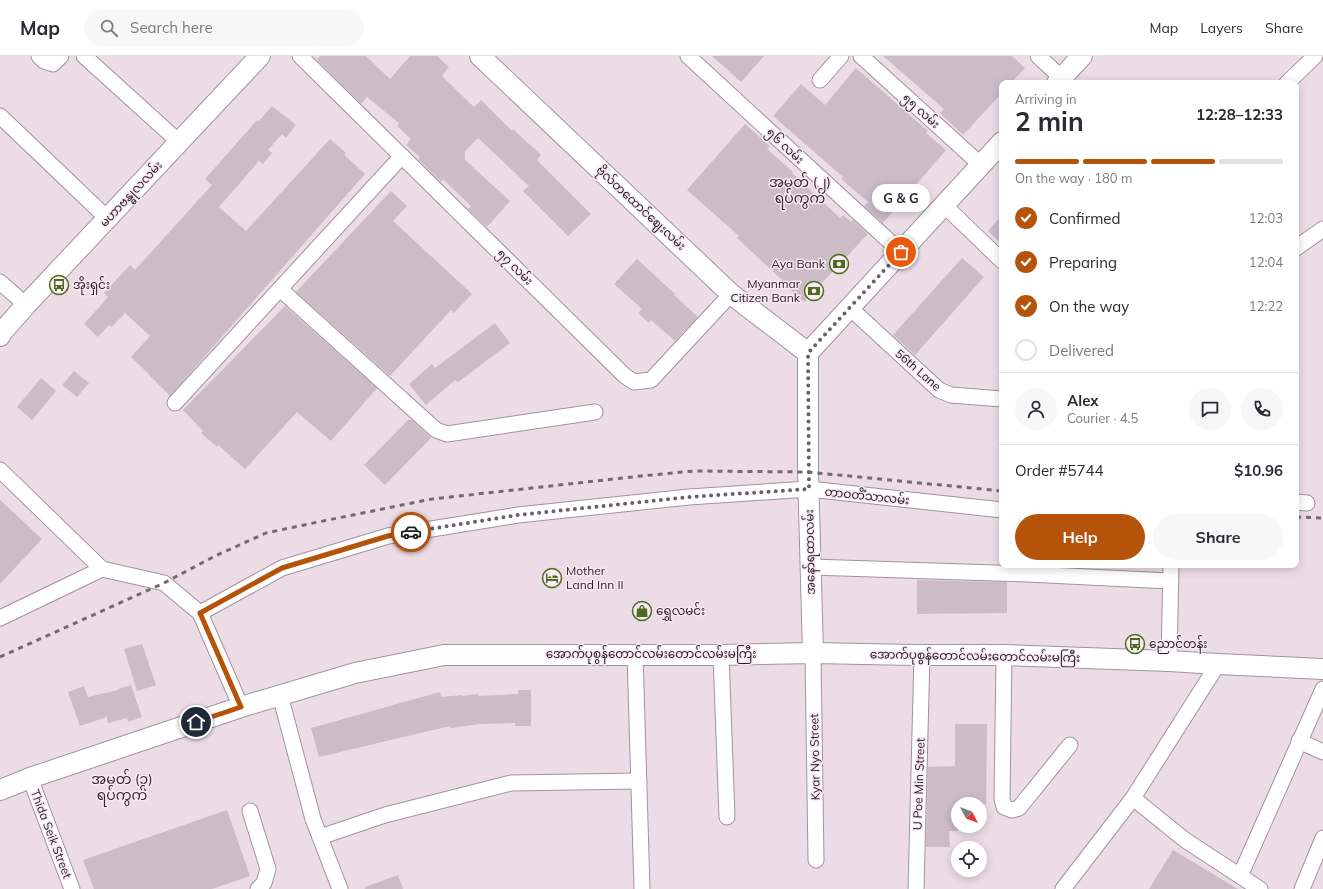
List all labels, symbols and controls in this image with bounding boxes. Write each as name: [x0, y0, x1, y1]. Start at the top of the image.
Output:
search box: [84, 10, 364, 46]
text: Map: [20, 16, 60, 40]
icon: search: [98, 17, 120, 39]
text: Search here: [130, 18, 213, 37]
text: Map: [1149, 19, 1178, 37]
text: Layers: [1200, 19, 1243, 37]
text: Share: [1265, 19, 1303, 37]
street label: ၅၅ လမ်း: [898, 89, 944, 134]
text: Arriving in: [1015, 91, 1077, 107]
text: 2 min: [1015, 105, 1084, 138]
text: 12:28–12:33: [1196, 105, 1283, 124]
street label: ၅၆ လမ်း: [761, 124, 808, 169]
street label: မဟာဗန္ဓုလလမ်း: [95, 157, 168, 232]
street label: ဗိုလ်တထောင်ဈေးလမ်း: [591, 161, 690, 255]
text: On the way · 180 m: [1015, 170, 1132, 186]
district label: အမှတ် (၂) ရပ်ကွက်: [769, 172, 831, 210]
callout: G & G: [872, 184, 930, 212]
text: G & G: [883, 190, 919, 206]
icon: check: [1015, 207, 1037, 229]
text: Confirmed: [1049, 209, 1120, 228]
text: 12:03: [1249, 210, 1283, 226]
pin: [884, 235, 918, 269]
icon: bag: [890, 241, 912, 263]
street label: ၅၇ လမ်း: [492, 245, 537, 290]
icon: check: [1015, 251, 1037, 273]
bank icon: Aya Bank: [828, 253, 850, 275]
text: Preparing: [1049, 253, 1117, 272]
text: 12:04: [1249, 254, 1283, 270]
place label: Aya Bank: [771, 256, 826, 271]
bus stop icon: အိုးရှင်း: [48, 274, 70, 296]
place label: အိုးရှင်း: [73, 276, 110, 295]
place label: Myanmar Citizen Bank: [731, 276, 801, 305]
bank icon: Myanmar Citizen Bank: [803, 280, 825, 302]
icon: check: [1015, 295, 1037, 317]
text: On the way: [1049, 297, 1129, 316]
text: 12:22: [1249, 298, 1283, 314]
text: Delivered: [1049, 341, 1114, 360]
street label: 56th Lane: [892, 346, 944, 394]
button: person: [1015, 388, 1057, 430]
button: chat: [1189, 388, 1231, 430]
button: phone: [1241, 388, 1283, 430]
text: Alex: [1067, 391, 1099, 410]
text: Courier · 4.5: [1067, 410, 1138, 426]
text: Order #5744: [1015, 461, 1103, 480]
text: $10.96: [1234, 461, 1283, 480]
street label: တာဝတိံသာလမ်း: [824, 483, 910, 507]
street label: အနော်ရထာလမ်း: [800, 509, 821, 595]
courier: [391, 512, 431, 552]
button: Help: [1015, 514, 1145, 560]
button: Share: [1153, 514, 1283, 560]
icon: car: [400, 521, 422, 543]
place label: Mother Land Inn II: [566, 563, 624, 592]
hotel icon: Mother Land Inn II: [541, 567, 563, 589]
shop icon: ရွှေလမင်း: [631, 600, 653, 622]
place label: ရွှေလမင်း: [656, 602, 705, 621]
bus stop icon: ညောင်တန်း: [1124, 633, 1146, 655]
place label: ညောင်တန်း: [1149, 635, 1207, 654]
street label: အောက်ပုစွန်တောင်လမ်းတောင်လမ်းမကြီး: [546, 645, 756, 664]
street label: အောက်ပုစွန်တောင်လမ်းတောင်လမ်းမကြီး: [870, 645, 1080, 668]
pin: [179, 705, 213, 739]
icon: home: [185, 711, 207, 733]
street label: Kyar Nyo Street: [806, 714, 823, 800]
street label: U Poe Min Street: [909, 738, 928, 830]
district label: အမှတ် (၃) ရပ်ကွက်: [91, 769, 153, 807]
street label: Thida Seik Street: [28, 787, 75, 880]
north arrow: [951, 797, 987, 833]
map controls: [951, 797, 987, 877]
button: locate: [951, 841, 987, 877]

